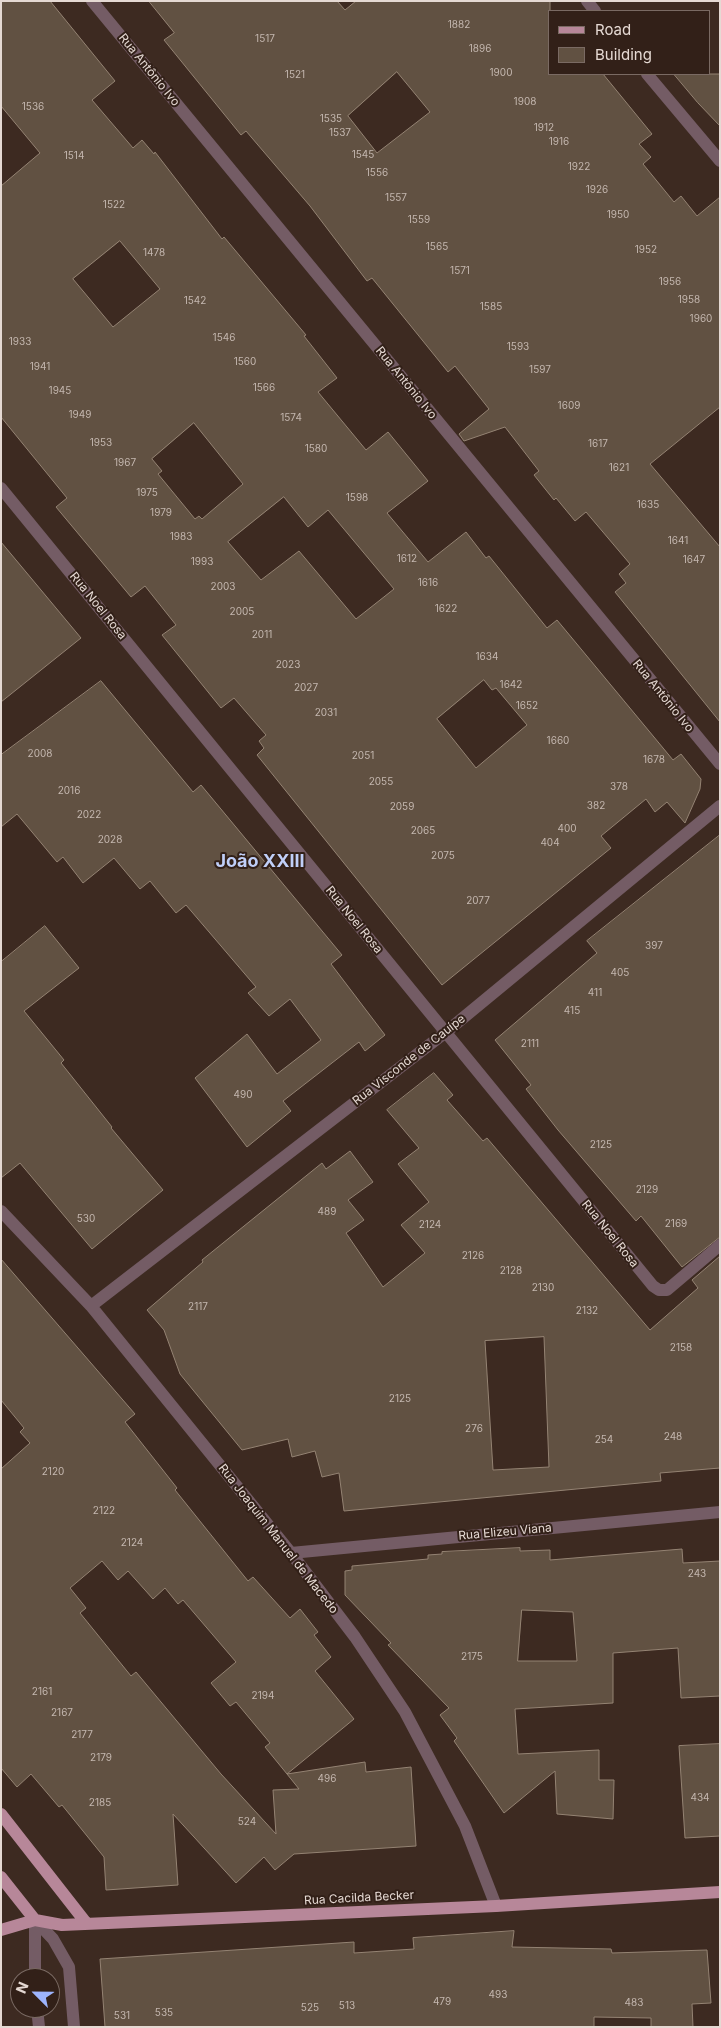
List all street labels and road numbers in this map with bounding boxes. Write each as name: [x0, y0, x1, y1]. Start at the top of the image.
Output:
street label: Rua Antônio Ivo: [115, 31, 183, 109]
street label: Rua Antônio Ivo: [372, 344, 440, 422]
street label: Rua Noel Rosa: [67, 570, 129, 642]
street label: Rua Antônio Ivo: [629, 657, 697, 735]
street label: Rua Noel Rosa: [323, 884, 385, 956]
street label: Rua Visconde de Cauípe: [350, 1012, 468, 1108]
street label: Rua Noel Rosa: [579, 1198, 641, 1270]
street label: Rua Joaquim Manuel de Macedo: [215, 1461, 341, 1617]
street label: Rua Elizeu Viana: [458, 1521, 552, 1543]
street label: Rua Cacilda Becker: [304, 1888, 414, 1908]

